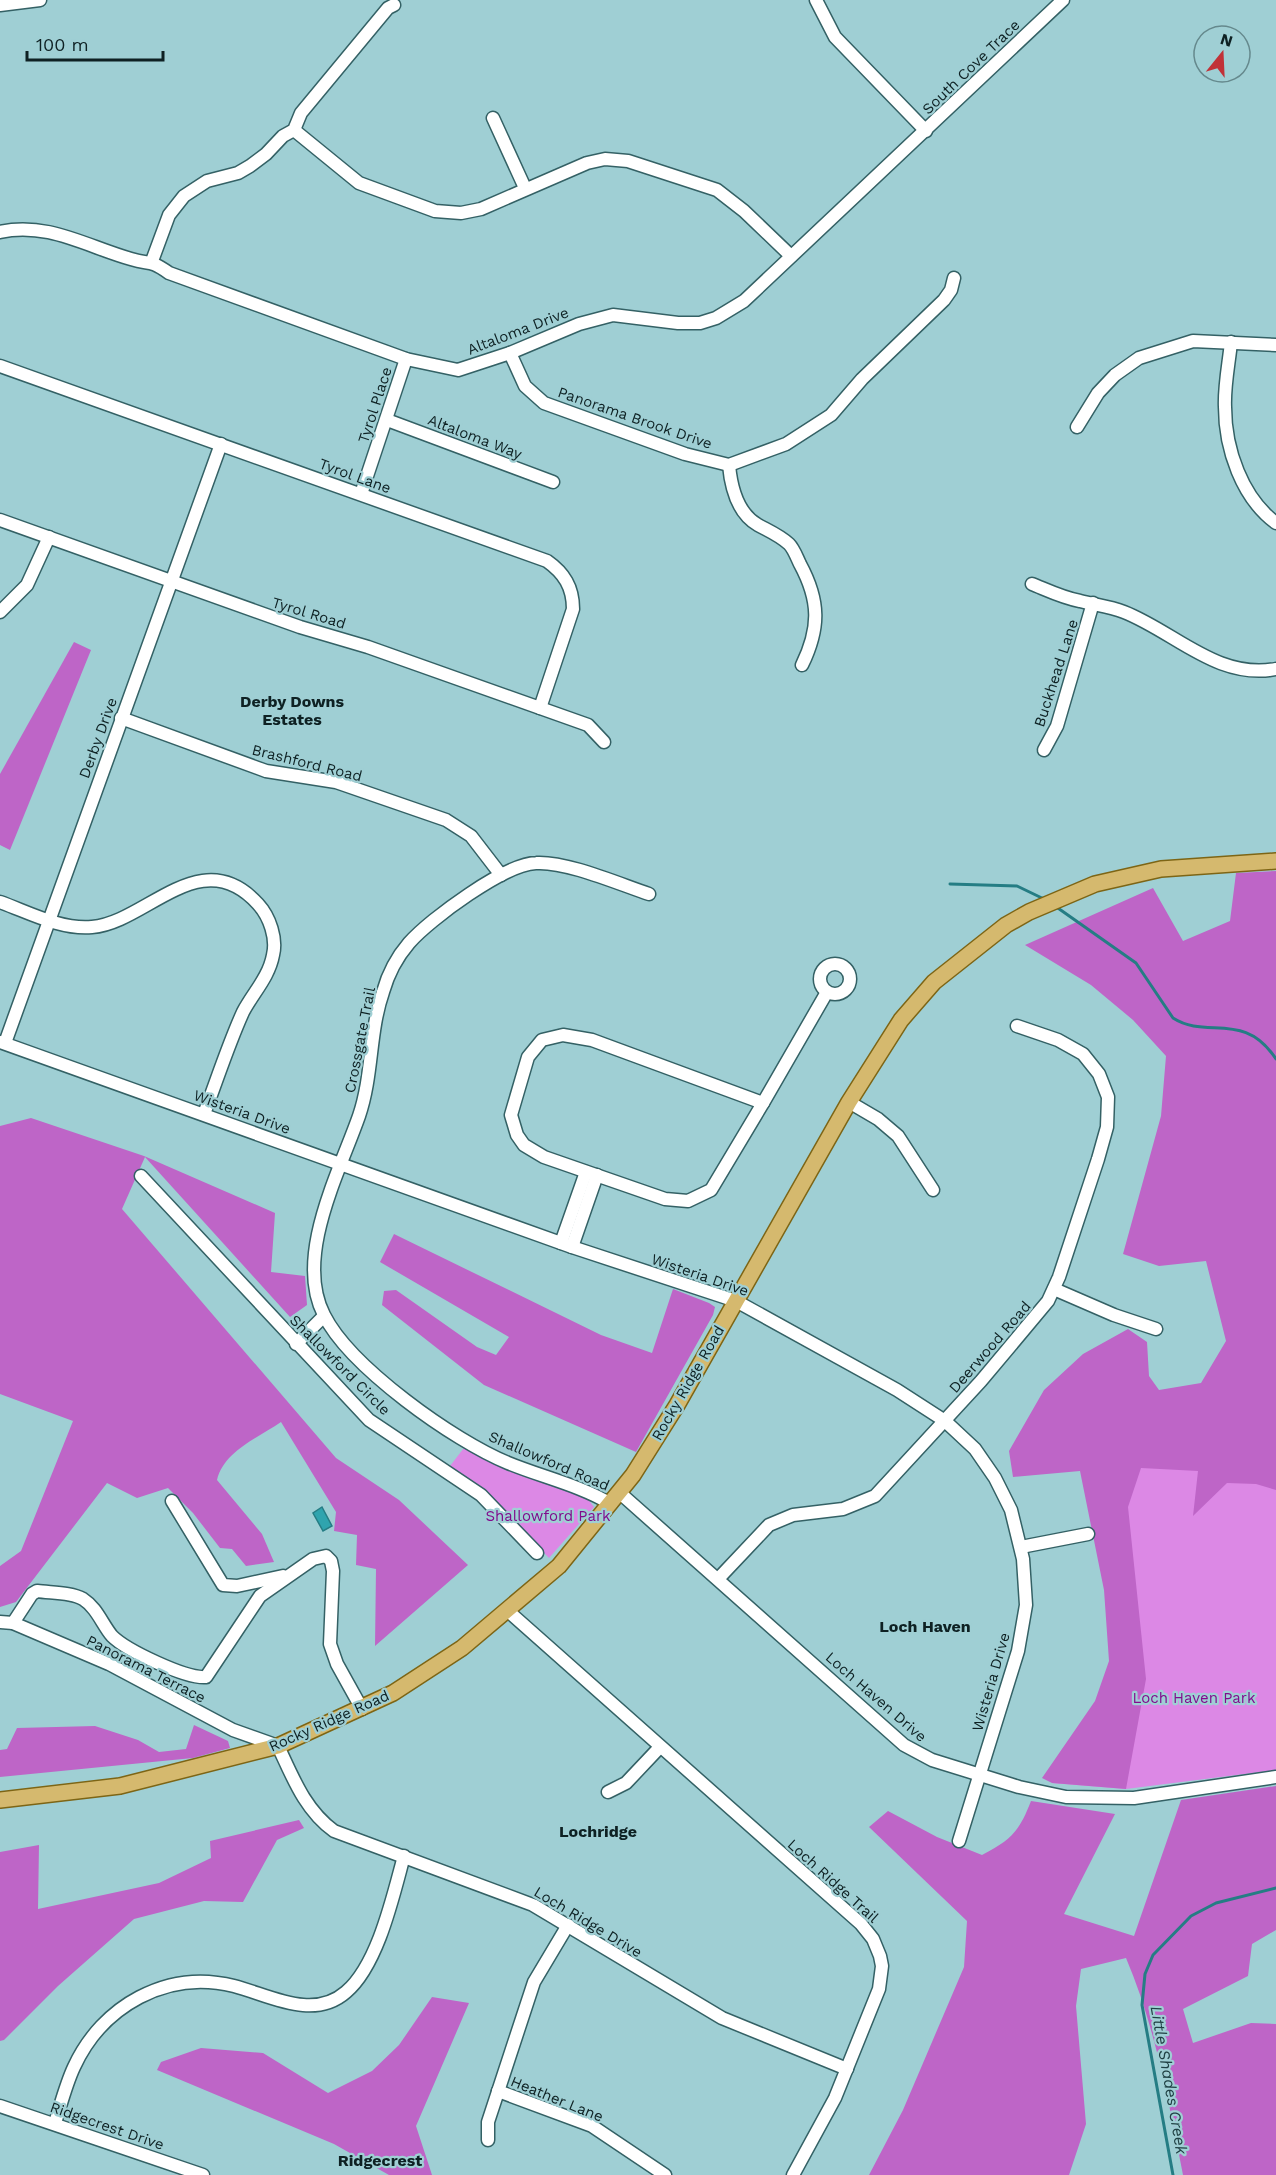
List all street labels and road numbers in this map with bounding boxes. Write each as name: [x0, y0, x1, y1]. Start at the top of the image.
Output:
street label: South Cove Trace: [919, 16, 1023, 118]
street label: Altaloma Drive: [465, 303, 571, 359]
street label: Tyrol Place: [354, 365, 396, 445]
street label: Panorama Brook Drive: [555, 383, 715, 453]
street label: Altaloma Way: [425, 411, 525, 463]
street label: Tyrol Lane: [317, 455, 393, 497]
street label: Tyrol Road: [270, 593, 348, 633]
street label: Buckhead Lane: [1030, 617, 1082, 729]
street label: Derby Drive: [75, 695, 121, 781]
street label: Brashford Road: [250, 741, 364, 785]
street label: Crossgate Trail: [341, 985, 379, 1095]
street label: Wisteria Drive: [191, 1086, 293, 1138]
street label: Wisteria Drive: [649, 1250, 751, 1300]
street label: Deerwood Road: [945, 1297, 1035, 1397]
street label: Shallowford Circle: [286, 1311, 394, 1419]
street label: Rocky Ridge Road: [648, 1322, 728, 1444]
street label: Shallowford Road: [486, 1427, 612, 1495]
street label: Panorama Terrace: [83, 1631, 209, 1707]
street label: Wisteria Drive: [968, 1631, 1014, 1733]
street label: Loch Haven Drive: [822, 1648, 930, 1746]
street label: Rocky Ridge Road: [266, 1686, 392, 1756]
street label: Loch Ridge Trail: [784, 1835, 882, 1927]
street label: Loch Ridge Drive: [531, 1883, 645, 1961]
street label: Heather Lane: [508, 2072, 606, 2126]
street label: Ridgecrest Drive: [48, 2098, 166, 2154]

